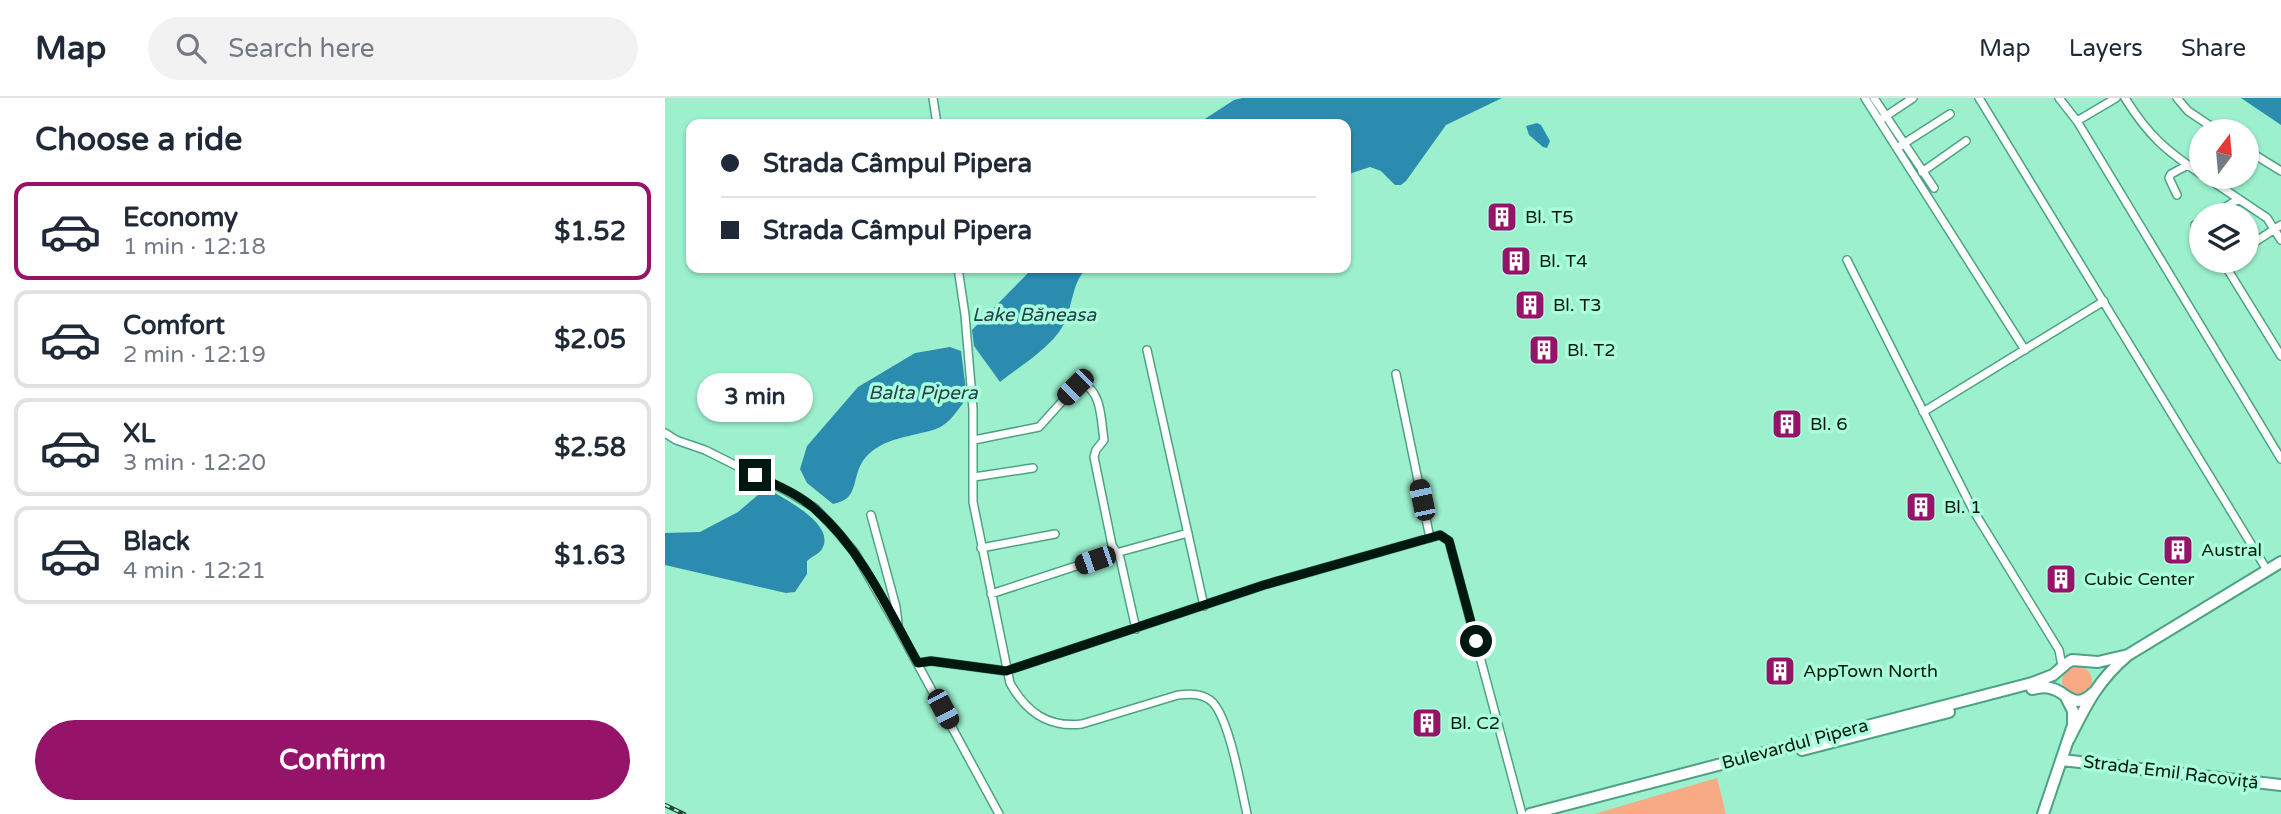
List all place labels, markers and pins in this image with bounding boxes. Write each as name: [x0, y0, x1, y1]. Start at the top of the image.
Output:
building icon: Bl. T5: [1485, 200, 1519, 234]
place label: Bl. T5: [1525, 206, 1573, 228]
building icon: Bl. T4: [1499, 244, 1533, 278]
place label: Bl. T4: [1539, 250, 1587, 272]
building icon: Bl. T3: [1513, 288, 1547, 322]
place label: Bl. T3: [1553, 294, 1601, 316]
building icon: Bl. T2: [1527, 333, 1561, 367]
place label: Bl. T2: [1567, 339, 1615, 361]
building icon: Bl. 6: [1770, 407, 1804, 441]
place label: Bl. 6: [1810, 413, 1848, 435]
building icon: Bl. 1: [1904, 490, 1938, 524]
place label: Bl. 1: [1944, 496, 1982, 518]
building icon: Austral: [2161, 533, 2195, 567]
place label: Austral: [2201, 539, 2262, 561]
building icon: Cubic Center: [2044, 562, 2078, 596]
place label: Cubic Center: [2084, 568, 2194, 590]
building icon: AppTown North: [1763, 654, 1797, 688]
place label: AppTown North: [1803, 660, 1938, 682]
building icon: Bl. C2: [1410, 706, 1444, 740]
place label: Bl. C2: [1450, 712, 1500, 734]

